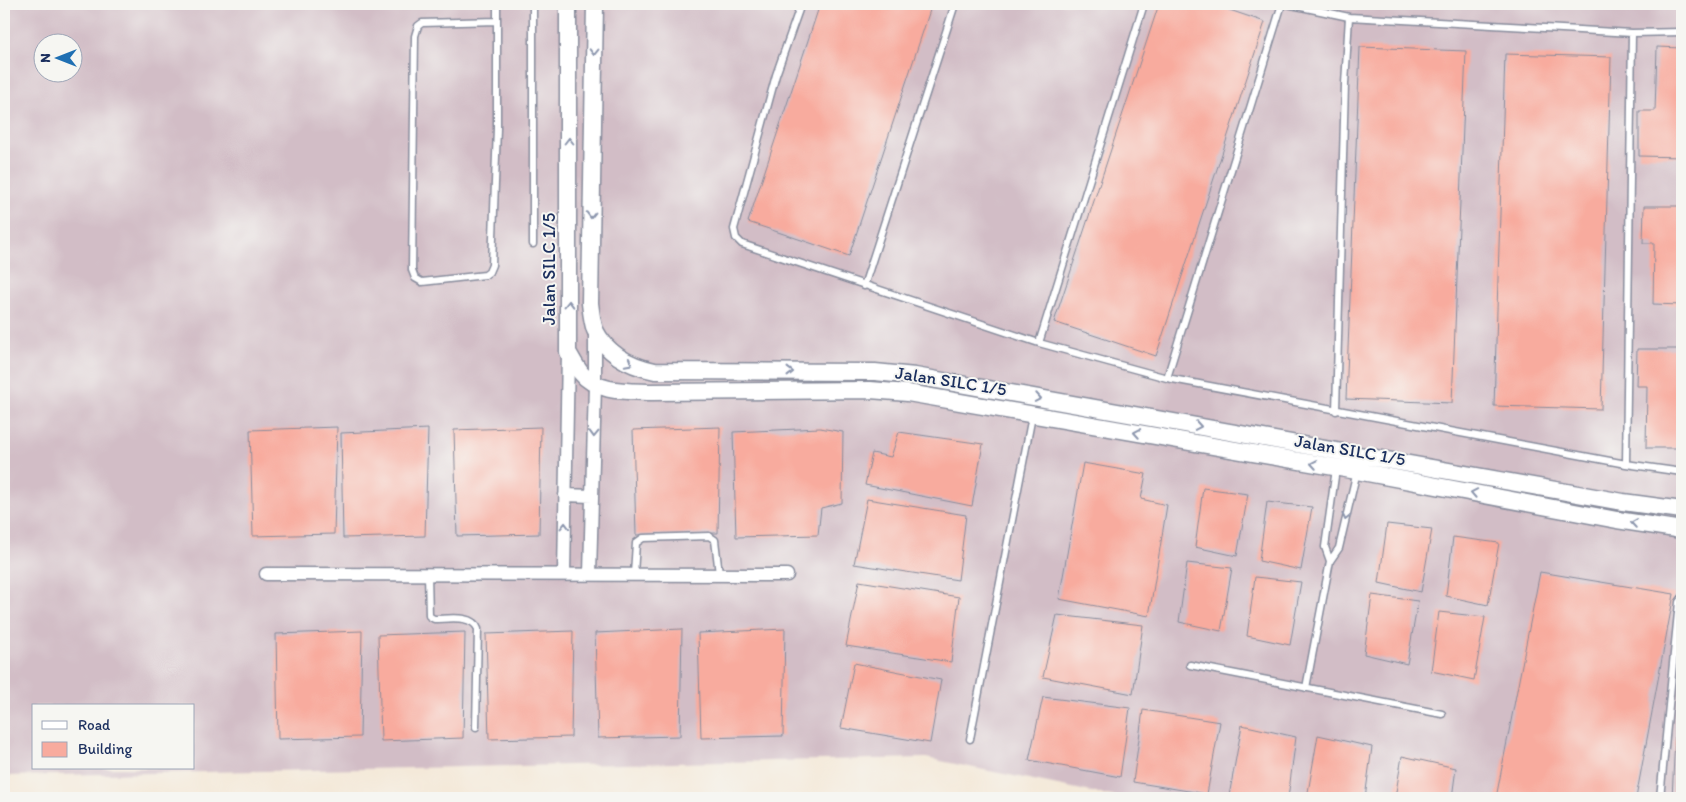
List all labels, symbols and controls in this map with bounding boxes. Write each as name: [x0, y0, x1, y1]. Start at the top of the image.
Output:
north arrow: [32, 32, 82, 82]
one-way arrow: [589, 49, 599, 57]
text: N: [37, 53, 54, 63]
one-way arrow: [564, 137, 574, 144]
one-way arrow: [586, 212, 596, 219]
street label: Jalan SILC 1/5: [538, 213, 560, 325]
one-way arrow: [564, 299, 574, 307]
one-way arrow: [624, 357, 633, 367]
street label: Jalan SILC 1/5: [894, 361, 1008, 401]
one-way arrow: [786, 367, 794, 377]
one-way arrow: [1033, 393, 1042, 403]
one-way arrow: [1193, 421, 1202, 431]
one-way arrow: [1133, 428, 1142, 438]
street label: Jalan SILC 1/5: [1293, 429, 1407, 471]
one-way arrow: [588, 430, 599, 438]
one-way arrow: [1310, 459, 1319, 469]
one-way arrow: [1470, 489, 1479, 499]
one-way arrow: [1341, 513, 1352, 522]
one-way arrow: [1630, 518, 1638, 528]
one-way arrow: [560, 521, 570, 529]
legend: [32, 704, 195, 770]
text: Road: [78, 716, 111, 734]
text: Building: [78, 740, 132, 758]

